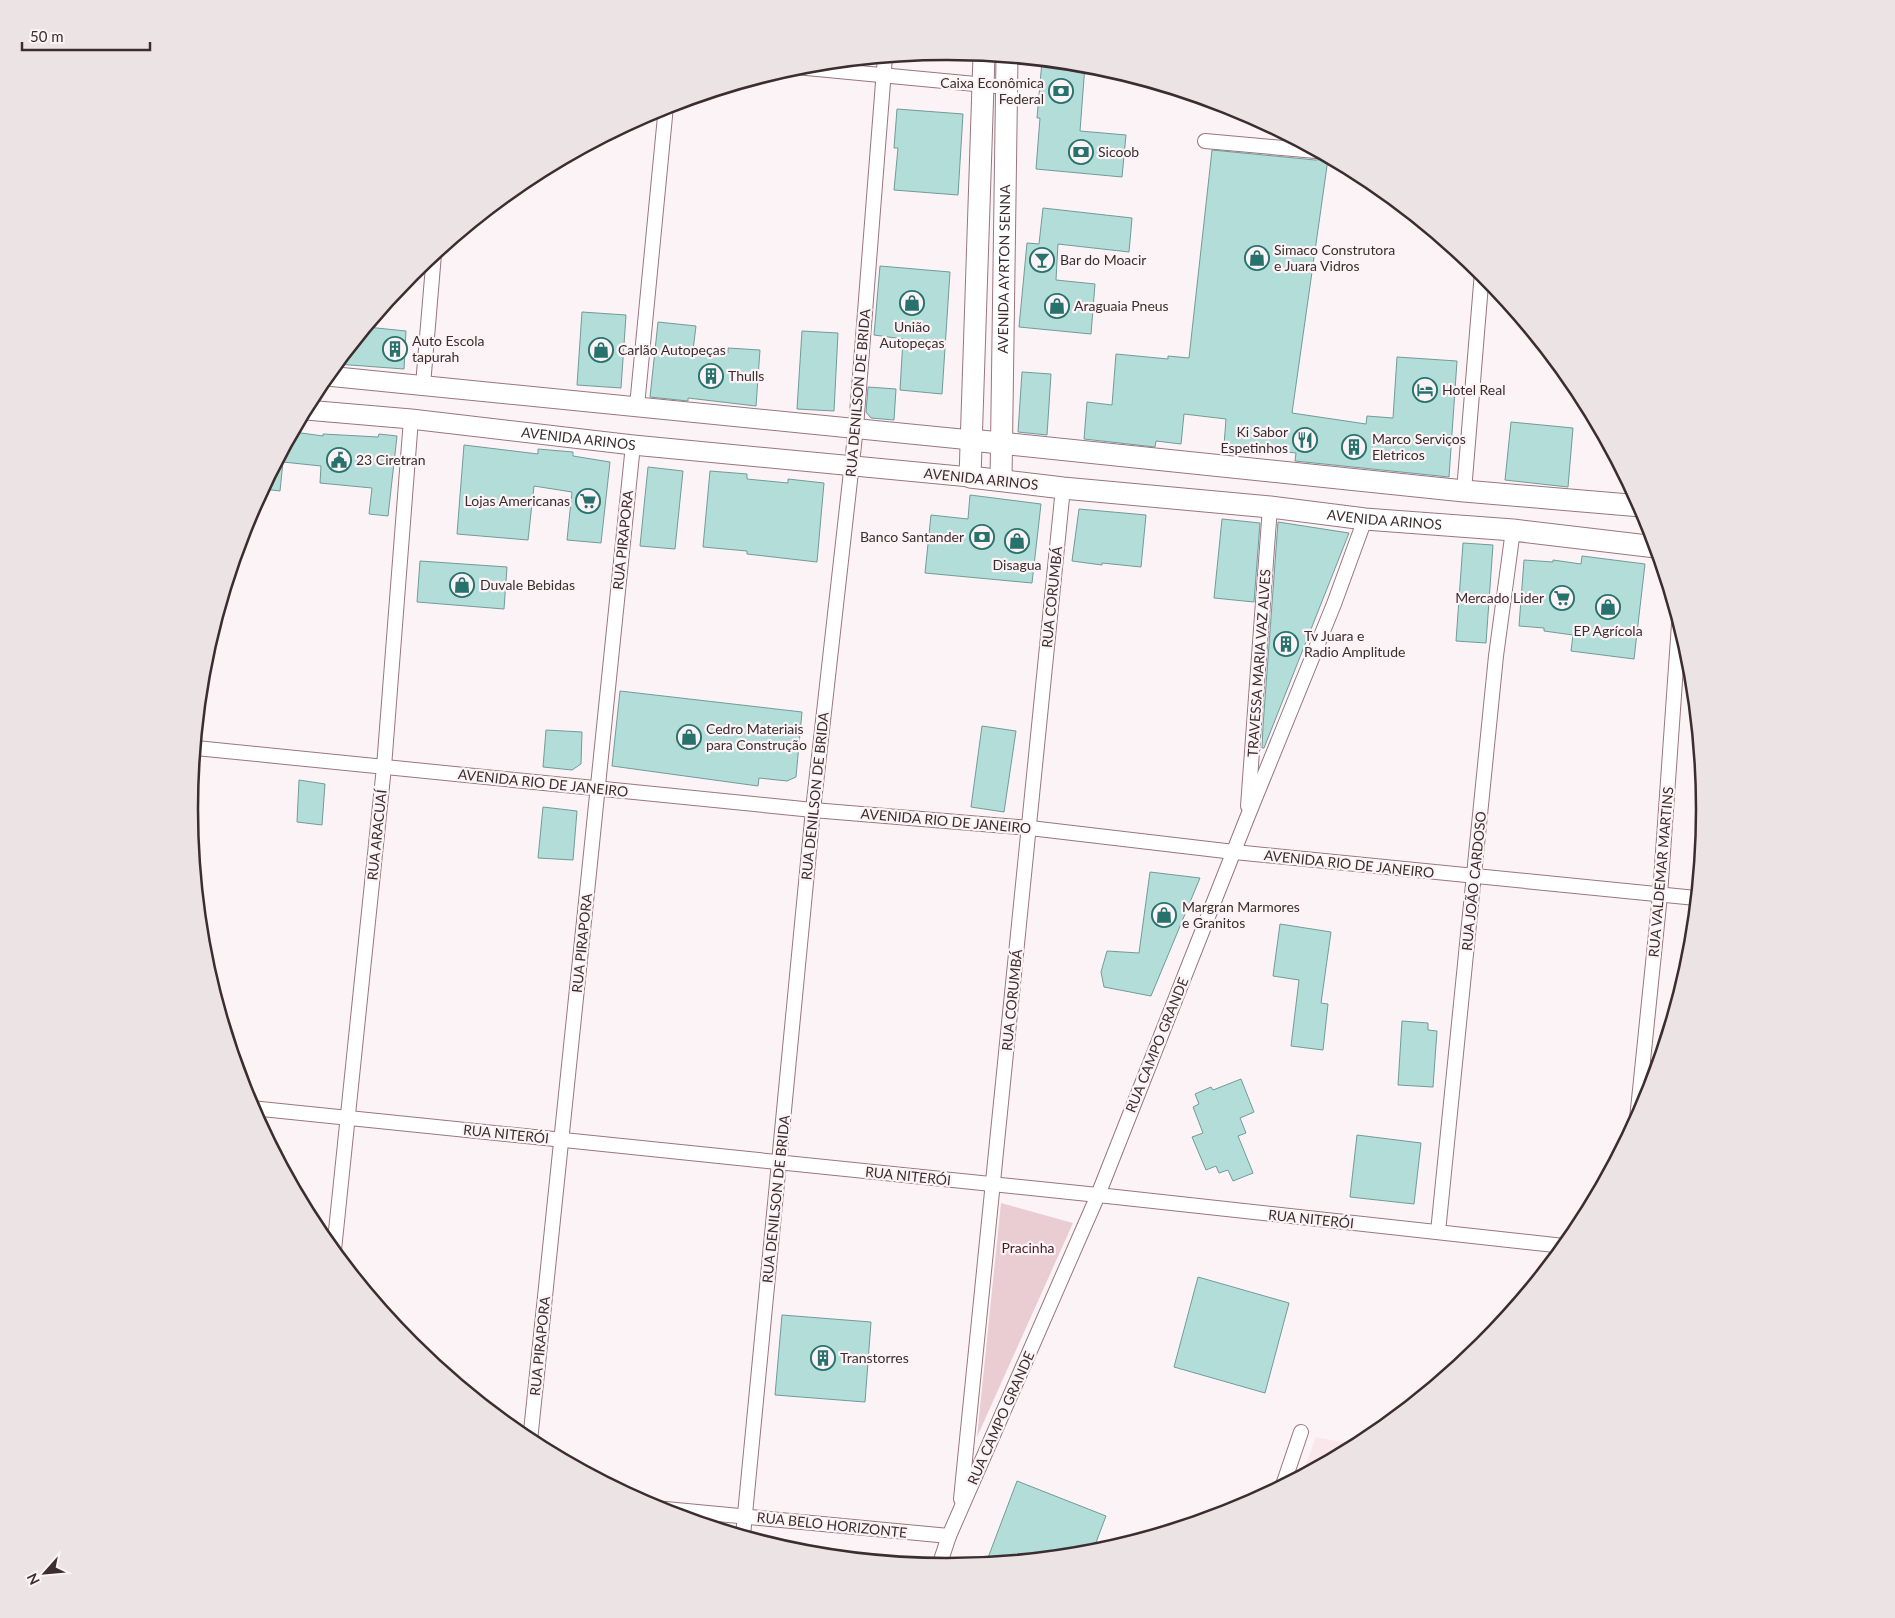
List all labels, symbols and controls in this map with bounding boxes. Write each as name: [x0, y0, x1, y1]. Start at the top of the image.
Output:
scale bar: [22, 20, 150, 52]
text: 50 m: [30, 27, 64, 45]
place label: Caixa Econômica Federal: [940, 74, 1044, 107]
bank icon: Caixa Econômica Federal: [1048, 78, 1074, 104]
bank icon: Sicoob: [1068, 139, 1094, 165]
place label: Sicoob: [1098, 143, 1139, 160]
street label: AVENIDA AYRTON SENNA: [994, 184, 1013, 354]
place label: Simaco Construtora e Juara Vidros: [1274, 241, 1395, 274]
shop icon: Simaco Construtora e Juara Vidros: [1244, 245, 1270, 271]
bar icon: Bar do Moacir: [1029, 247, 1055, 273]
place label: Bar do Moacir: [1060, 251, 1146, 268]
shop icon: União Autopeças: [899, 290, 925, 316]
shop icon: Araguaia Pneus: [1044, 293, 1070, 319]
place label: Araguaia Pneus: [1074, 297, 1169, 314]
street label: RUA DENILSON DE BRIDA: [842, 308, 873, 478]
place label: União Autopeças: [880, 318, 944, 351]
place label: Auto Escola tapurah: [412, 332, 484, 365]
building icon: Auto Escola tapurah: [382, 336, 408, 362]
shop icon: Carlão Autopeças: [588, 337, 614, 363]
place label: Carlão Autopeças: [618, 341, 726, 358]
building icon: Thulls: [698, 363, 724, 389]
place label: Thulls: [728, 367, 764, 384]
hotel icon: Hotel Real: [1412, 377, 1438, 403]
place label: Hotel Real: [1442, 381, 1506, 398]
street label: AVENIDA ARINOS: [520, 423, 637, 453]
place label: Ki Sabor Espetinhos: [1221, 423, 1288, 456]
restaurant icon: Ki Sabor Espetinhos: [1292, 427, 1318, 453]
place label: Marco Serviços Eletricos: [1372, 430, 1466, 463]
building icon: Marco Serviços Eletricos: [1341, 434, 1367, 460]
public building icon: 23 Ciretran: [326, 447, 352, 473]
place label: 23 Ciretran: [356, 451, 425, 468]
street label: AVENIDA ARINOS: [923, 464, 1039, 493]
supermarket icon: Lojas Americanas: [575, 488, 601, 514]
street label: RUA PIRAPORA: [609, 489, 636, 590]
place label: Lojas Americanas: [465, 492, 570, 509]
street label: AVENIDA ARINOS: [1326, 505, 1443, 533]
bank icon: Banco Santander: [969, 524, 995, 550]
place label: Banco Santander: [860, 528, 964, 545]
shop icon: Disagua: [1004, 528, 1030, 554]
street label: RUA CORUMBÁ: [1038, 545, 1065, 649]
place label: Disagua: [993, 556, 1042, 573]
street label: TRAVESSA MARIA VAZ ALVES: [1243, 568, 1274, 758]
shop icon: Duvale Bebidas: [449, 572, 475, 598]
place label: Duvale Bebidas: [480, 576, 575, 593]
supermarket icon: Mercado Lider: [1549, 585, 1575, 611]
place label: Mercado Lider: [1455, 589, 1544, 606]
shop icon: EP Agrícola: [1595, 594, 1621, 620]
place label: EP Agrícola: [1573, 622, 1643, 639]
place label: Tv Juara e Radio Amplitude: [1304, 627, 1405, 660]
building icon: Tv Juara e Radio Amplitude: [1273, 631, 1299, 657]
street label: RUA DENILSON DE BRIDA: [797, 711, 832, 881]
place label: Cedro Materiais para Construção: [706, 720, 807, 753]
shop icon: Cedro Materiais para Construção: [676, 724, 702, 750]
street label: AVENIDA RIO DE JANEIRO: [457, 765, 629, 800]
street label: RUA VALDEMAR MARTINS: [1645, 786, 1676, 958]
street label: RUA ARACUAÍ: [363, 788, 390, 881]
street label: AVENIDA RIO DE JANEIRO: [860, 805, 1032, 836]
street label: RUA JOÃO CARDOSO: [1458, 810, 1489, 951]
street label: AVENIDA RIO DE JANEIRO: [1263, 846, 1435, 881]
street label: RUA PIRAPORA: [568, 892, 595, 993]
place label: Margran Marmores e Granitos: [1182, 898, 1300, 931]
shop icon: Margran Marmores e Granitos: [1151, 902, 1177, 928]
street label: RUA CORUMBÁ: [998, 948, 1025, 1052]
street label: RUA CAMPO GRANDE: [1122, 975, 1191, 1115]
street label: RUA DENILSON DE BRIDA: [758, 1114, 793, 1284]
street label: RUA NITERÓI: [462, 1121, 550, 1146]
street label: RUA NITERÓI: [864, 1163, 952, 1188]
street label: RUA NITERÓI: [1267, 1206, 1355, 1231]
park label: Pracinha: [1002, 1239, 1054, 1256]
street label: RUA PIRAPORA: [526, 1295, 553, 1396]
building icon: Transtorres: [810, 1345, 836, 1371]
street label: RUA CAMPO GRANDE: [963, 1348, 1038, 1487]
place label: Transtorres: [840, 1349, 909, 1366]
street label: RUA BELO HORIZONTE: [756, 1508, 908, 1541]
north arrow: [20, 1548, 70, 1598]
text: N: [23, 1570, 43, 1588]

